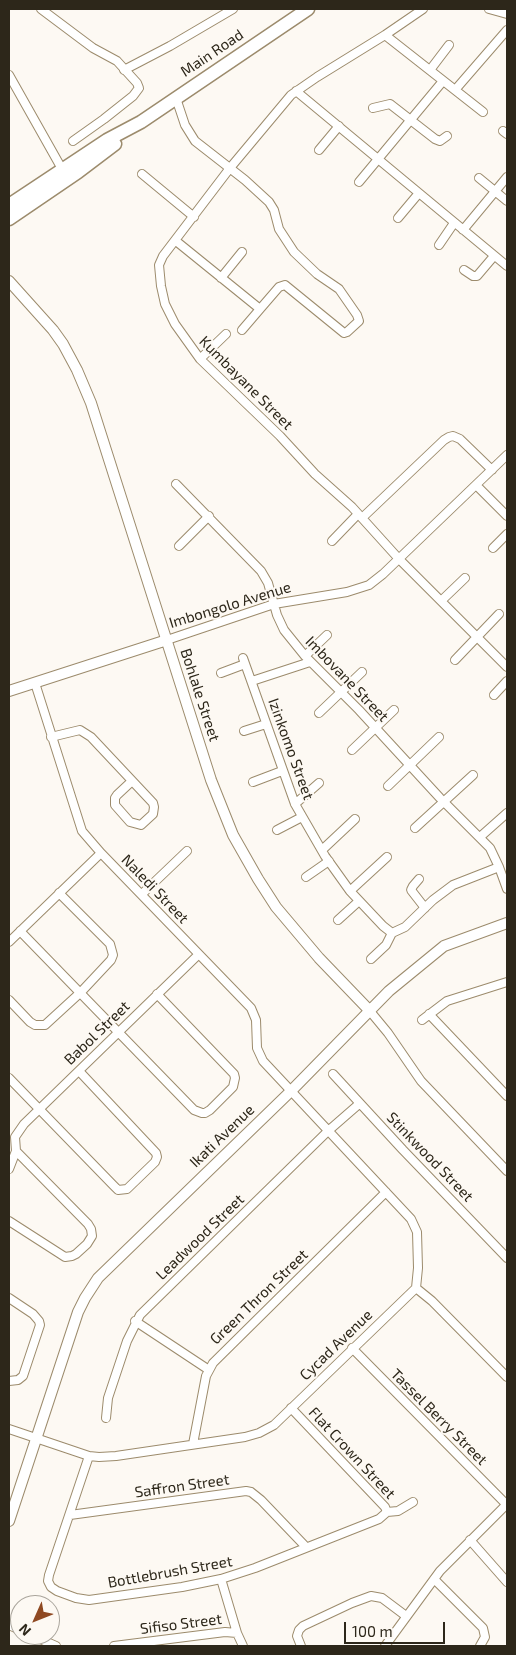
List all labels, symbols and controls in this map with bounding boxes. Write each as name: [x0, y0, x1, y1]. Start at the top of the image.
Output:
street label: Main Road: [177, 25, 247, 81]
street label: Kumbayane Street: [195, 332, 297, 434]
street label: Imbongolo Avenue: [167, 578, 293, 632]
street label: Imbovane Street: [302, 632, 392, 726]
street label: Bohlale Street: [176, 646, 224, 744]
street label: Izinkomo Street: [264, 696, 318, 802]
street label: Naledi Street: [118, 851, 192, 927]
street label: Babol Street: [61, 997, 133, 1069]
street label: Ikati Avenue: [186, 1101, 258, 1171]
street label: Stinkwood Street: [383, 1109, 477, 1205]
street label: Leadwood Street: [152, 1190, 248, 1284]
street label: Green Thron Street: [206, 1246, 312, 1348]
street label: Cycad Avenue: [296, 1306, 376, 1384]
street label: Tassel Berry Street: [387, 1365, 491, 1469]
street label: Flat Crown Street: [305, 1403, 399, 1503]
street label: Saffron Street: [134, 1470, 230, 1502]
street label: Bottlebrush Street: [106, 1552, 234, 1592]
north arrow: [10, 1595, 60, 1645]
street label: Sifiso Street: [139, 1610, 223, 1638]
scale bar: [346, 1612, 447, 1644]
text: N: [15, 1621, 34, 1640]
text: 100 m: [352, 1622, 393, 1640]

